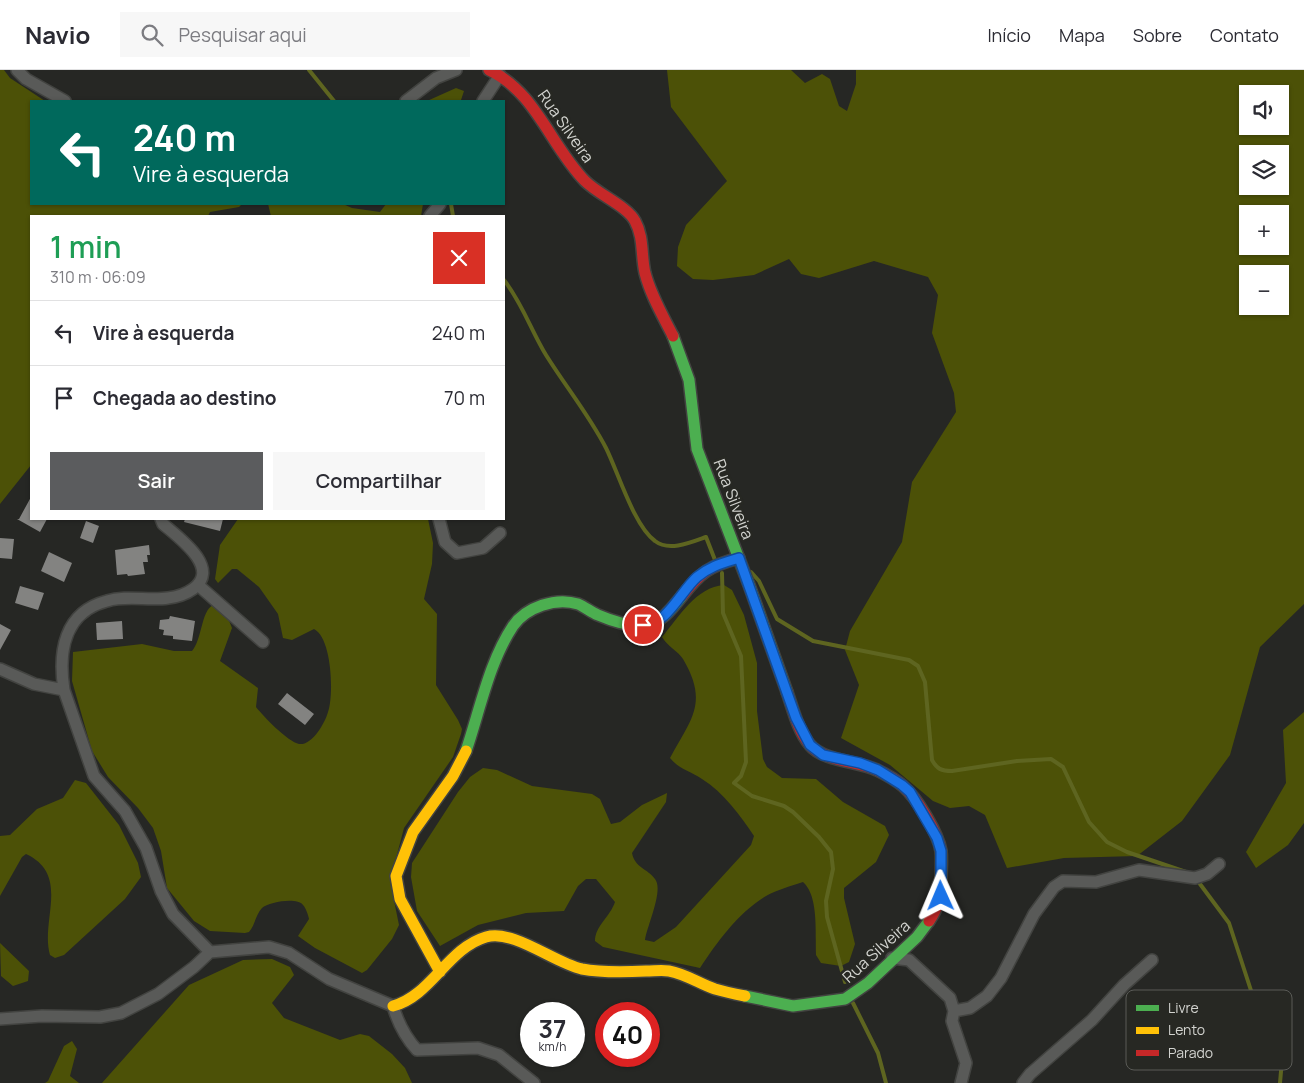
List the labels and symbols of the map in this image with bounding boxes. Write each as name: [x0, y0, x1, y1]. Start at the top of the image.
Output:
street label: Rua Silveira: [533, 85, 599, 167]
street label: Rua Silveira: [709, 456, 759, 542]
pin: [622, 604, 664, 646]
position arrow: [914, 869, 966, 921]
street label: Rua Silveira: [837, 915, 915, 987]
legend: [1126, 990, 1292, 1070]
text: Livre: [1168, 998, 1199, 1017]
speed limit sign: 40: [595, 1002, 660, 1067]
text: Lento: [1168, 1020, 1205, 1039]
text: Parado: [1168, 1043, 1213, 1062]

